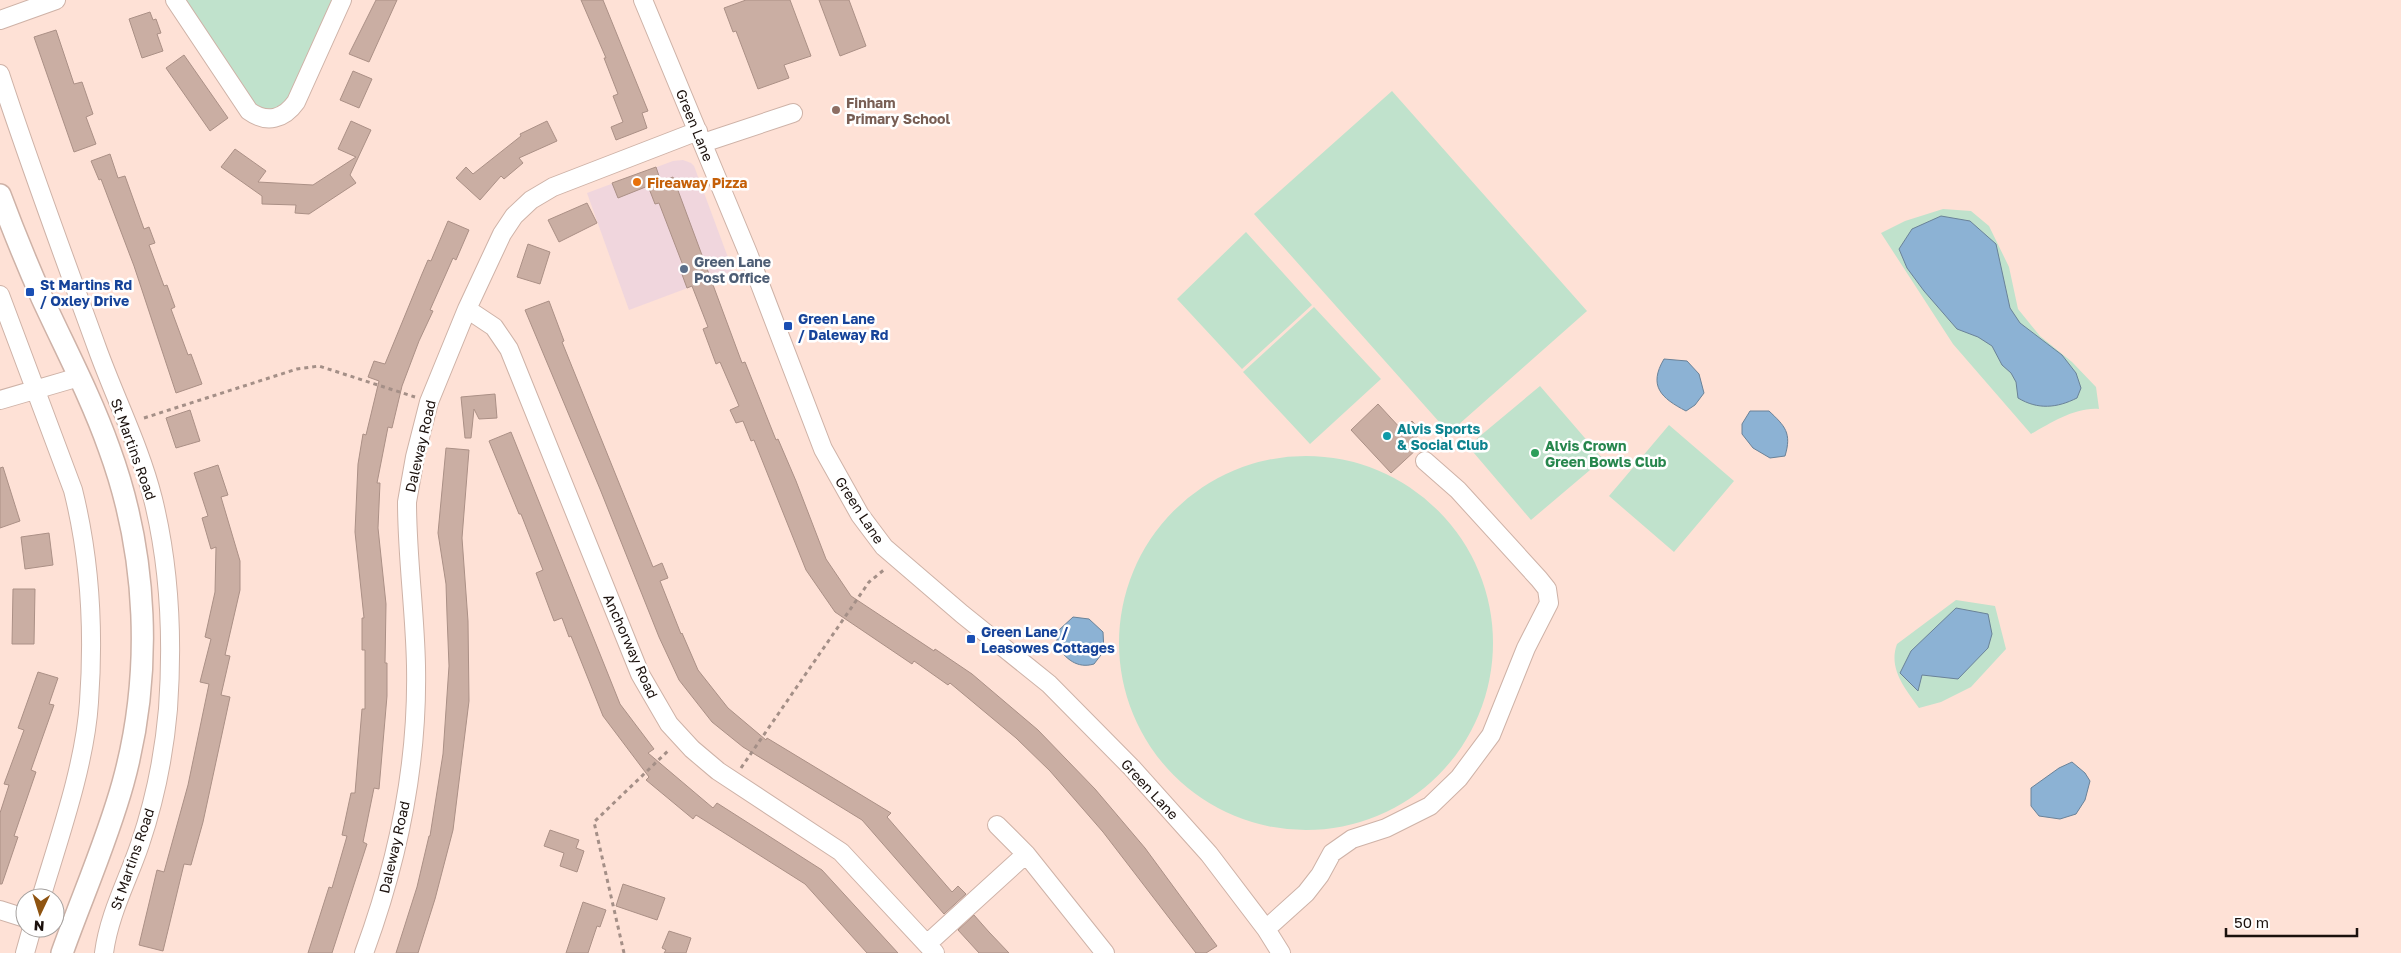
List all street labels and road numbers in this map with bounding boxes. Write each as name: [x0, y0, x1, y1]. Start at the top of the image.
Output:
street label: Green Lane: [673, 86, 717, 164]
street label: St Martins Road: [108, 396, 160, 502]
street label: Daleway Road: [401, 398, 439, 494]
street label: Green Lane: [832, 473, 888, 547]
street label: Anchorway Road: [600, 591, 662, 701]
street label: Green Lane: [1118, 755, 1182, 823]
street label: Daleway Road: [375, 799, 413, 895]
street label: St Martins Road: [107, 806, 157, 912]

